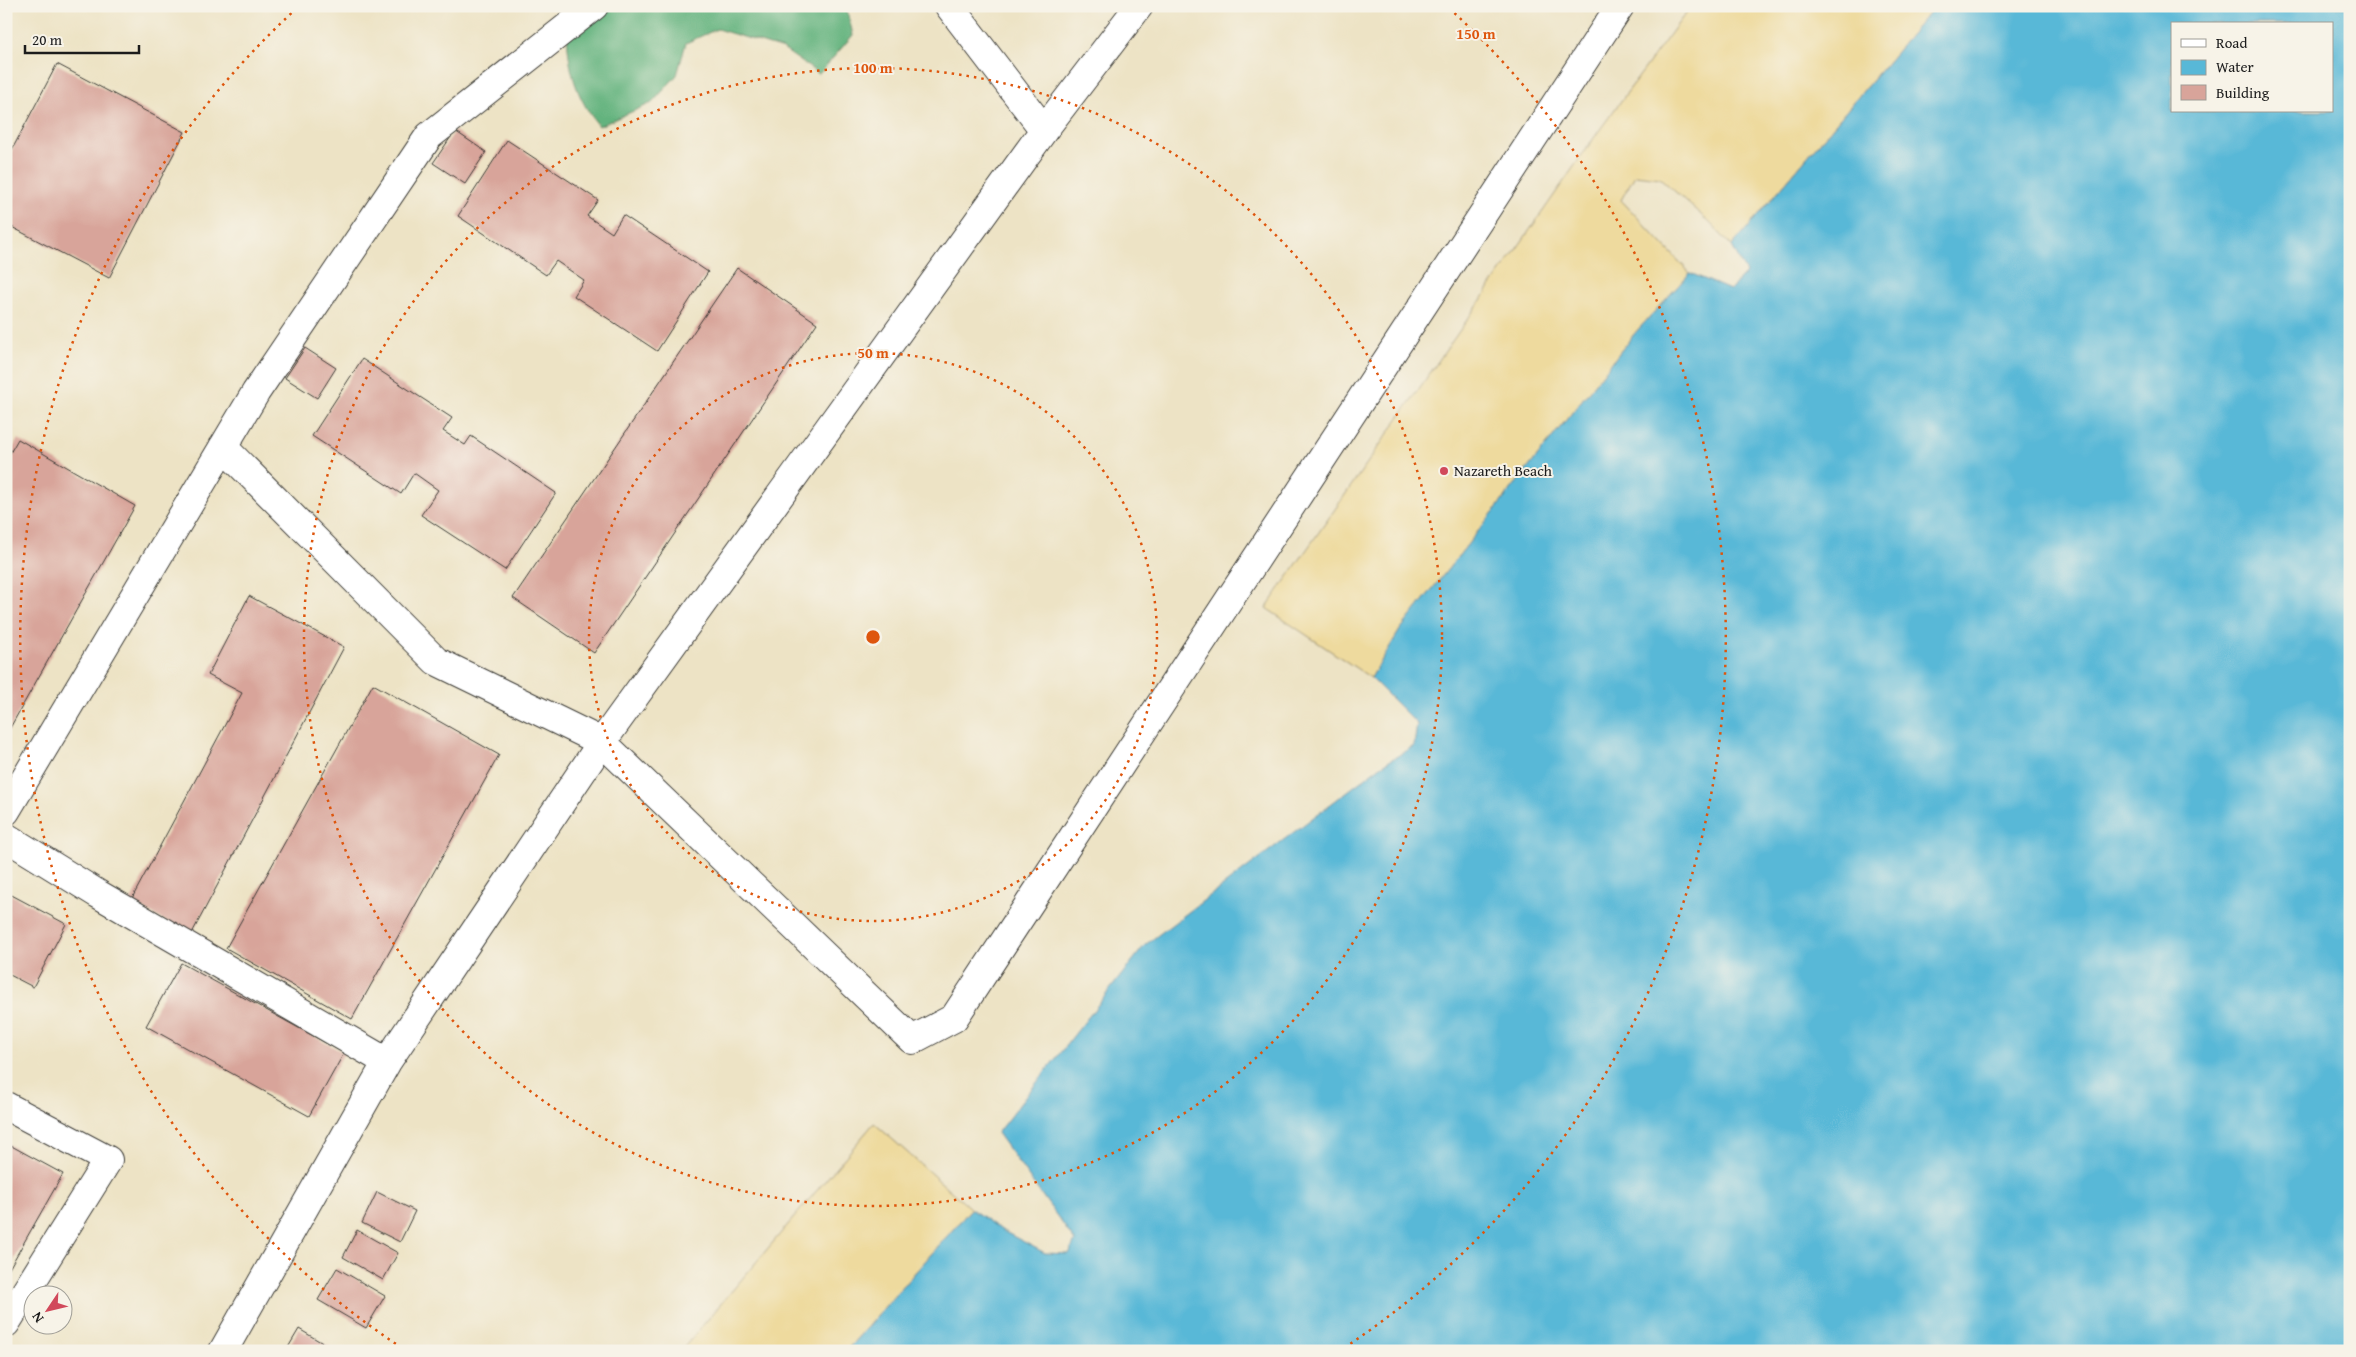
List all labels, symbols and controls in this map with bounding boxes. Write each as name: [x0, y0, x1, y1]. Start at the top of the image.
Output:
scale bar: [25, 22, 139, 54]
legend: [2171, 22, 2334, 112]
text: 150 m: [1456, 23, 1496, 44]
text: 20 m: [32, 29, 63, 50]
text: Road: [2216, 32, 2247, 53]
text: Water: [2216, 56, 2254, 77]
text: 100 m: [853, 57, 893, 78]
text: Building: [2216, 82, 2270, 103]
text: 50 m: [857, 342, 889, 363]
place label: Nazareth Beach: [1454, 460, 1553, 481]
marker: Nazareth Beach: [1438, 465, 1450, 477]
centre of rings: [864, 628, 882, 646]
north arrow: [22, 1284, 72, 1334]
text: N: [26, 1307, 48, 1327]

